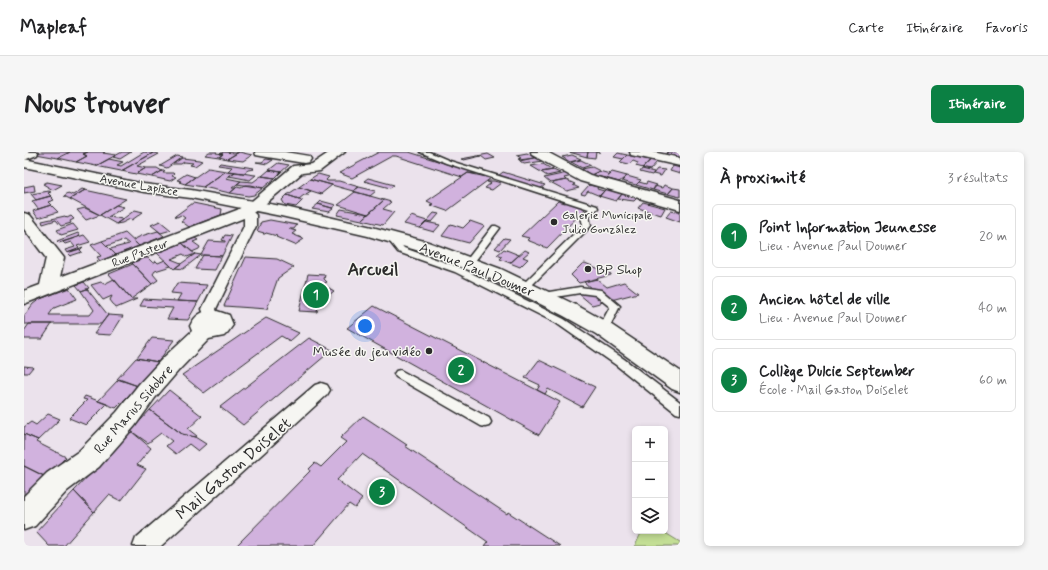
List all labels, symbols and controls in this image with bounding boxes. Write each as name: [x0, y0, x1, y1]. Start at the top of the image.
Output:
text: Mapleaf: [20, 15, 87, 40]
text: Carte: [848, 19, 884, 37]
text: Itinéraire: [906, 19, 963, 37]
text: Favoris: [985, 19, 1028, 37]
button: Itinéraire: [931, 85, 1024, 123]
text: Nous trouver: [24, 86, 169, 123]
text: À proximité: [720, 167, 805, 189]
text: 3 résultats: [948, 170, 1008, 187]
street label: Avenue Laplace: [98, 171, 179, 201]
place label: Galerie Municipale Julio González: [562, 208, 653, 238]
marker: Galerie Municipale Julio González: [549, 217, 559, 227]
text: Point Information Jeunesse: [759, 218, 936, 238]
text: 1: [731, 228, 737, 245]
text: 20 m: [979, 228, 1007, 245]
street label: Rue Pasteur: [110, 236, 171, 272]
text: Lieu · Avenue Paul Doumer: [759, 238, 907, 255]
street label: Avenue Paul Doumer: [417, 239, 537, 301]
district label: Arcueil: [348, 258, 398, 282]
place label: BP Shop: [596, 261, 642, 279]
marker: BP Shop: [583, 264, 593, 274]
pin: 1: [303, 280, 329, 310]
text: Ancien hôtel de ville: [759, 290, 890, 310]
text: 2: [731, 300, 737, 317]
text: 40 m: [978, 300, 1007, 317]
text: Lieu · Avenue Paul Doumer: [759, 310, 907, 327]
your location: [355, 316, 375, 336]
place label: Musée du jeu vidéo: [313, 343, 421, 361]
marker: Musée du jeu vidéo: [424, 346, 434, 356]
pin: 2: [448, 355, 474, 385]
street label: Rue Marius Sidobre: [90, 361, 177, 458]
text: Collège Dulcie September: [759, 362, 915, 382]
text: 3: [731, 372, 737, 389]
text: 60 m: [979, 372, 1007, 389]
text: École · Mail Gaston Doiselet: [759, 382, 908, 399]
street label: Mail Gaston Doiselet: [171, 413, 296, 525]
map controls: [632, 426, 668, 534]
button: +: [632, 426, 668, 462]
button: −: [632, 462, 668, 498]
pin: 3: [369, 477, 395, 507]
button: layers: [632, 498, 668, 534]

